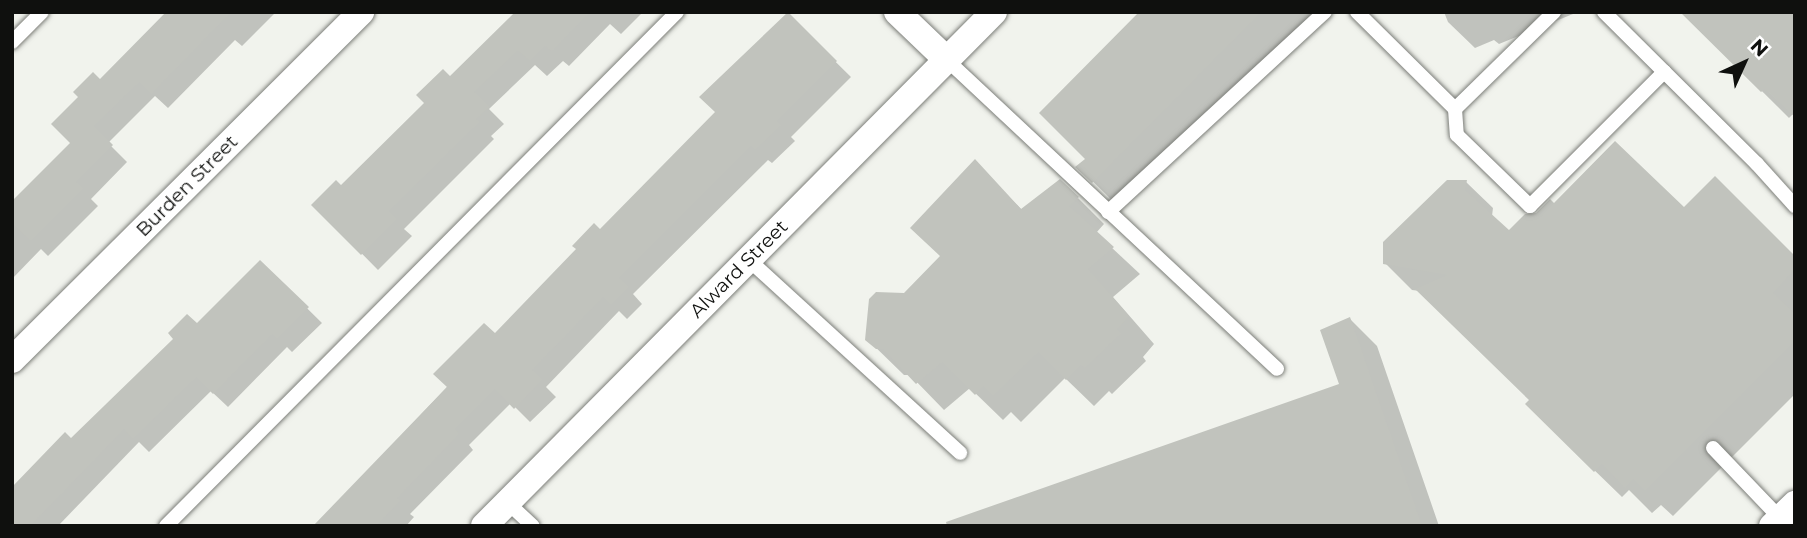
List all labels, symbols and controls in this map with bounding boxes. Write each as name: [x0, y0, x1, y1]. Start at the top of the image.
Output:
north arrow: [1709, 28, 1779, 98]
text: N: [1746, 34, 1773, 61]
street label: Burden Street: [132, 131, 242, 241]
street label: Alward Street: [685, 215, 793, 323]

